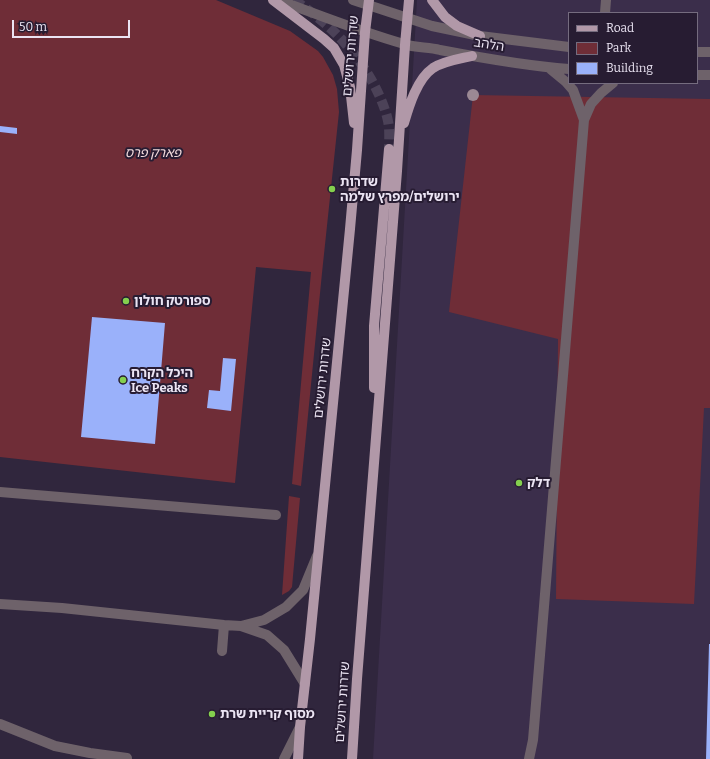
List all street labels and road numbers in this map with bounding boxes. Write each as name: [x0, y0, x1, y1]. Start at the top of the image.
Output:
street label: שדרות ירושלים: [340, 15, 362, 97]
street label: הלהב: [473, 35, 505, 55]
street label: שדרות ירושלים: [311, 337, 335, 419]
street label: שדרות ירושלים: [332, 661, 354, 743]

